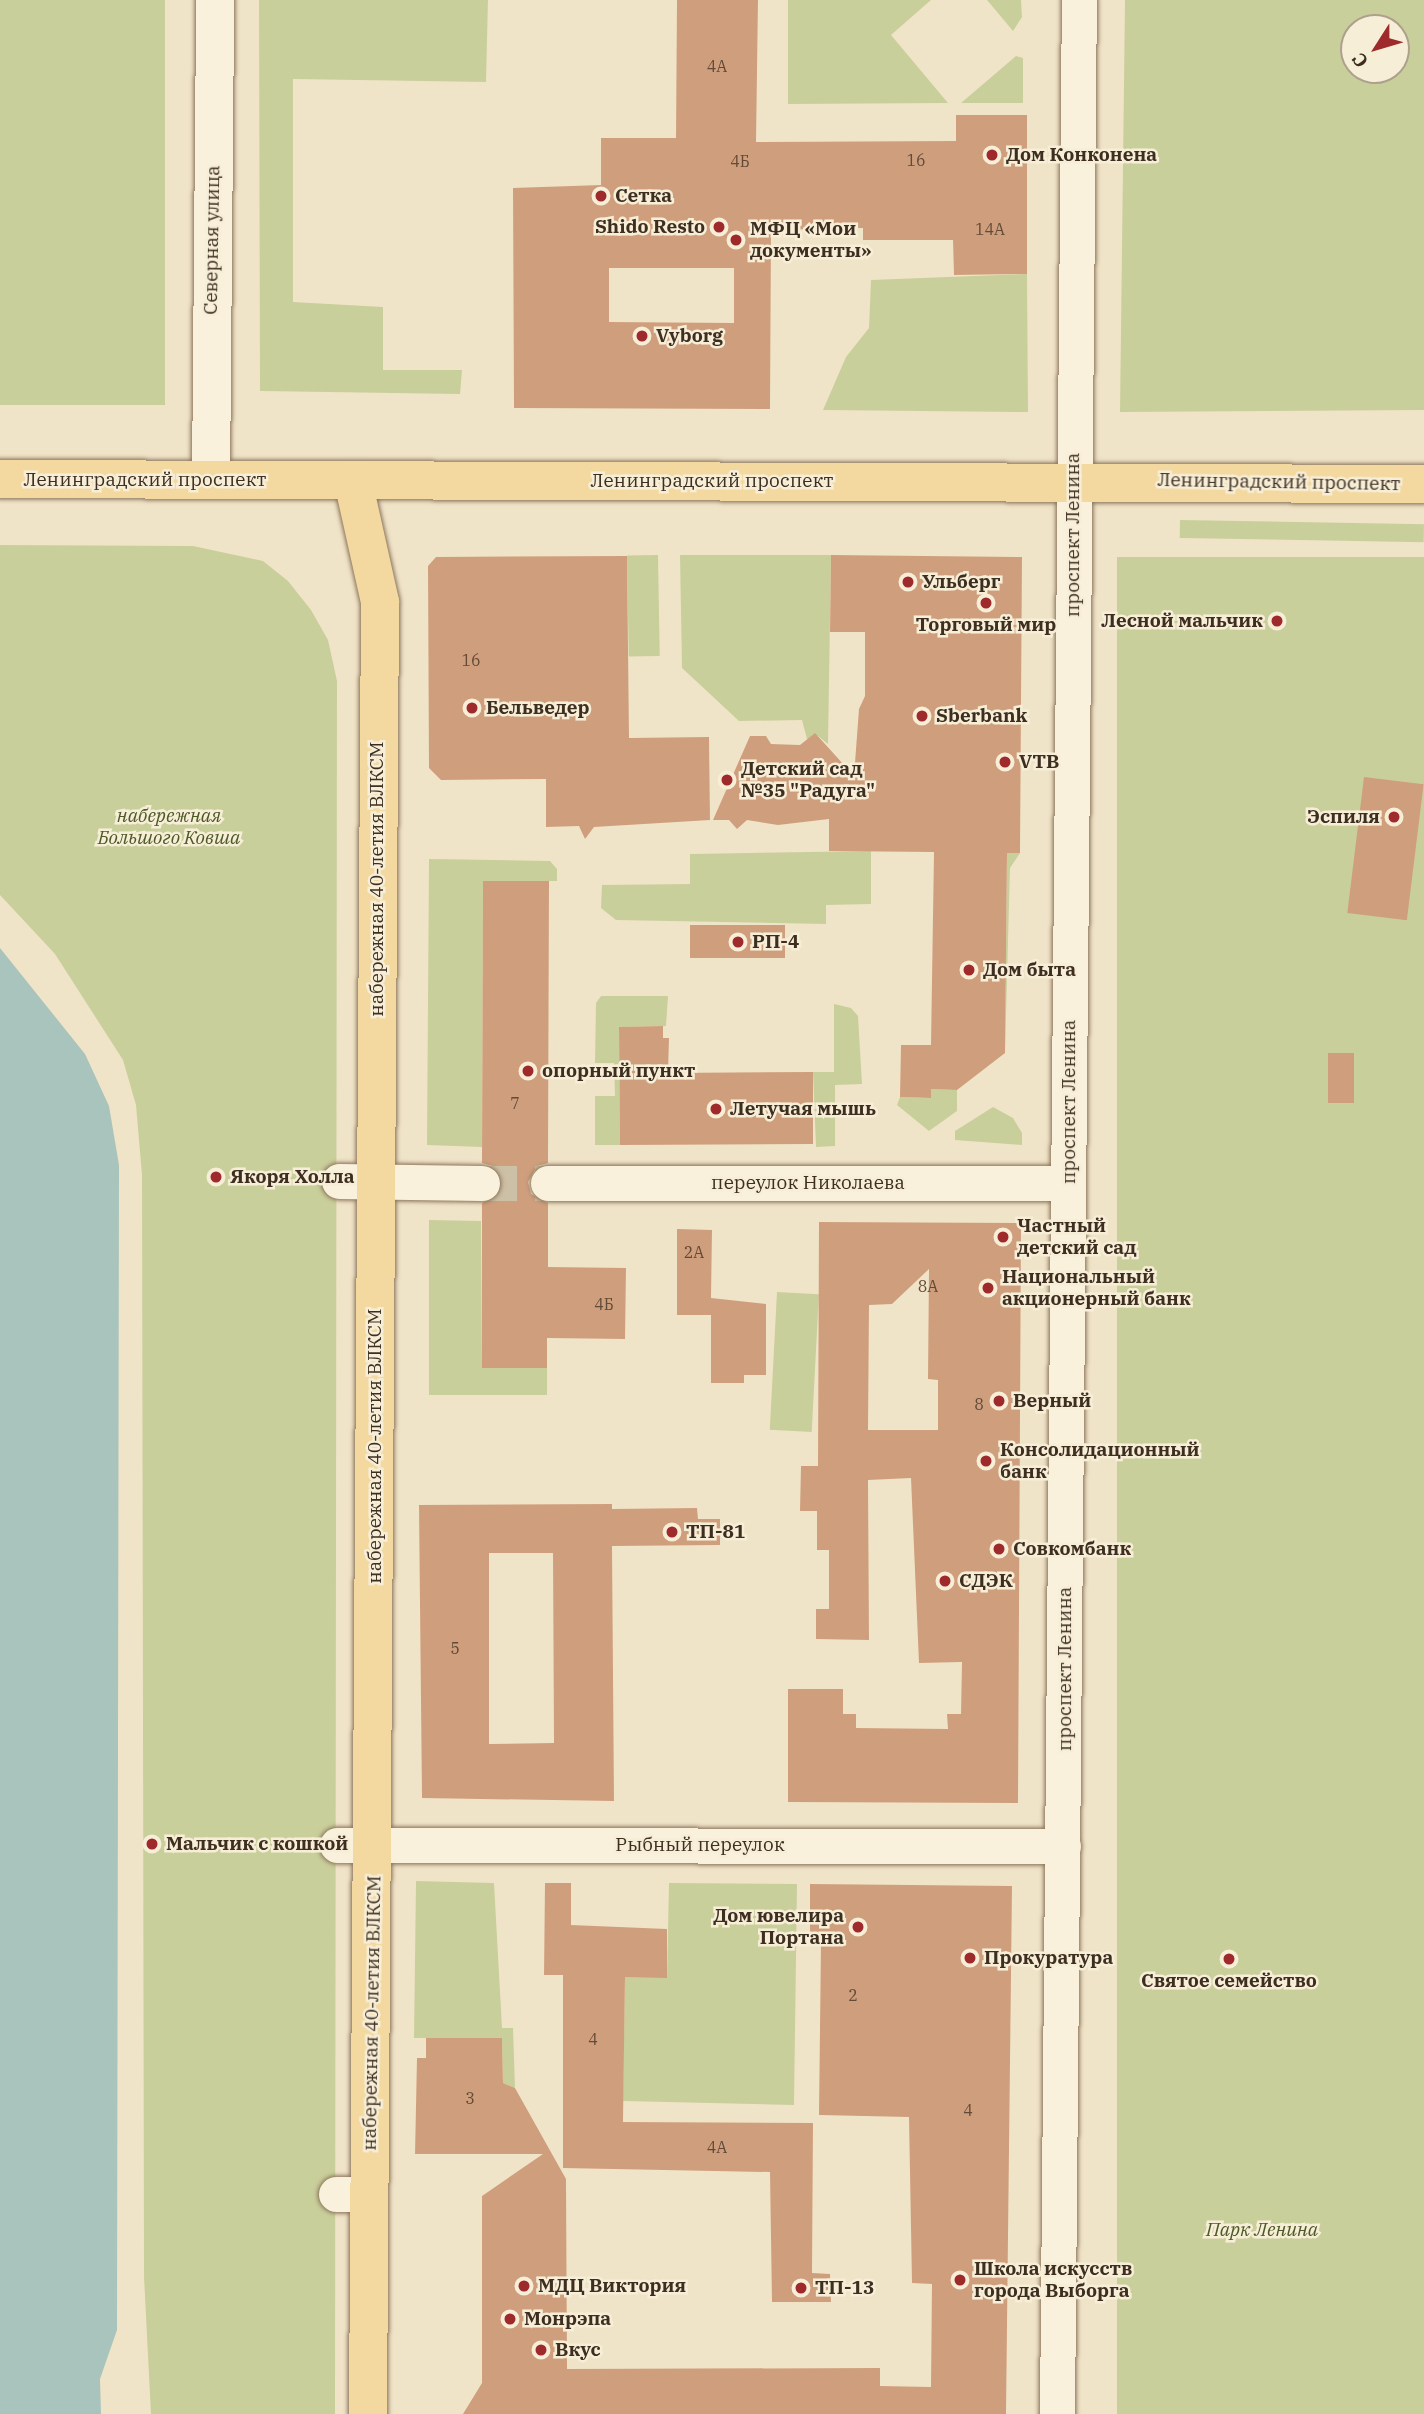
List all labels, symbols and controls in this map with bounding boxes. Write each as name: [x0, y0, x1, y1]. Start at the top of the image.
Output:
north arrow: [1340, 14, 1410, 84]
text: С: [1346, 48, 1373, 73]
house number: 4А: [707, 56, 727, 76]
place label: Дом Конконена: [1006, 144, 1157, 166]
marker: Дом Конконена: [984, 147, 1000, 163]
house number: 16: [906, 150, 926, 170]
house number: 4Б: [730, 151, 750, 171]
street label: Северная улица: [199, 165, 225, 315]
place label: Сетка: [615, 185, 672, 207]
marker: Сетка: [593, 188, 609, 204]
place label: Shido Resto: [595, 216, 705, 238]
place label: МФЦ «Мои документы»: [750, 218, 871, 262]
marker: Shido Resto: [711, 219, 727, 235]
house number: 14А: [975, 219, 1005, 239]
marker: МФЦ «Мои документы»: [728, 232, 744, 248]
place label: Vyborg: [656, 325, 723, 347]
marker: Vyborg: [634, 328, 650, 344]
street label: проспект Ленина: [1062, 453, 1084, 617]
street label: Ленинградский проспект: [1157, 468, 1401, 496]
street label: Ленинградский проспект: [24, 469, 266, 491]
street label: Ленинградский проспект: [591, 470, 833, 492]
place label: Ульберг: [922, 571, 1001, 593]
marker: Ульберг: [900, 574, 916, 590]
marker: Торговый мир: [978, 595, 994, 611]
place label: Лесной мальчик: [1101, 610, 1263, 632]
marker: Лесной мальчик: [1269, 613, 1285, 629]
place label: Торговый мир: [916, 614, 1056, 636]
house number: 16: [461, 650, 481, 670]
place label: Бельведер: [486, 697, 590, 719]
marker: Бельведер: [464, 700, 480, 716]
place label: Sberbank: [936, 705, 1027, 727]
marker: Sberbank: [914, 708, 930, 724]
street label: набережная 40-летия ВЛКСМ: [366, 741, 388, 1017]
place label: VTB: [1019, 751, 1059, 773]
marker: VTB: [997, 754, 1013, 770]
place label: Детский сад №35 "Радуга": [741, 758, 875, 802]
marker: Детский сад №35 "Радуга": [719, 772, 735, 788]
park label: набережная Большого Ковша: [98, 805, 240, 849]
place label: Эспиля: [1307, 806, 1380, 828]
marker: Эспиля: [1386, 809, 1402, 825]
place label: РП-4: [752, 931, 799, 953]
marker: РП-4: [730, 934, 746, 950]
place label: Дом быта: [983, 959, 1076, 981]
marker: Дом быта: [961, 962, 977, 978]
street label: проспект Ленина: [1058, 1020, 1080, 1184]
place label: опорный пункт: [542, 1060, 695, 1082]
marker: опорный пункт: [520, 1063, 536, 1079]
house number: 7: [510, 1093, 520, 1113]
place label: Летучая мышь: [730, 1098, 876, 1120]
marker: Летучая мышь: [708, 1101, 724, 1117]
place label: Якоря Холла: [230, 1166, 354, 1188]
marker: Якоря Холла: [208, 1169, 224, 1185]
street label: переулок Николаева: [711, 1172, 905, 1194]
place label: Частный детский сад: [1017, 1215, 1137, 1259]
marker: Частный детский сад: [995, 1229, 1011, 1245]
house number: 2А: [684, 1242, 704, 1262]
place label: Национальный акционерный банк: [1002, 1266, 1191, 1310]
house number: 8А: [918, 1276, 938, 1296]
marker: Национальный акционерный банк: [980, 1280, 996, 1296]
house number: 4Б: [594, 1294, 614, 1314]
street label: набережная 40-летия ВЛКСМ: [364, 1308, 386, 1584]
place label: Верный: [1013, 1390, 1091, 1412]
marker: Верный: [991, 1393, 1007, 1409]
house number: 8: [974, 1394, 984, 1414]
place label: Консолидационный банк: [1000, 1439, 1200, 1483]
marker: Консолидационный банк: [978, 1453, 994, 1469]
place label: ТП-81: [686, 1521, 745, 1543]
marker: ТП-81: [664, 1524, 680, 1540]
place label: Совкомбанк: [1013, 1538, 1131, 1560]
marker: Совкомбанк: [991, 1541, 1007, 1557]
place label: СДЭК: [959, 1570, 1013, 1592]
marker: СДЭК: [937, 1573, 953, 1589]
street label: проспект Ленина: [1054, 1587, 1076, 1751]
house number: 5: [450, 1638, 460, 1658]
place label: Мальчик с кошкой: [166, 1833, 348, 1855]
street label: Рыбный переулок: [615, 1834, 785, 1856]
marker: Мальчик с кошкой: [144, 1836, 160, 1852]
street label: набережная 40-летия ВЛКСМ: [358, 1875, 386, 2151]
place label: Дом ювелира Портана: [713, 1905, 844, 1949]
marker: Дом ювелира Портана: [850, 1919, 866, 1935]
place label: Прокуратура: [984, 1947, 1113, 1969]
marker: Прокуратура: [962, 1950, 978, 1966]
marker: Святое семейство: [1221, 1951, 1237, 1967]
place label: Святое семейство: [1141, 1970, 1317, 1992]
house number: 2: [848, 1985, 858, 2005]
house number: 4: [588, 2029, 598, 2049]
house number: 3: [465, 2088, 475, 2108]
house number: 4: [963, 2100, 973, 2120]
house number: 4А: [707, 2137, 727, 2157]
park label: Парк Ленина: [1206, 2219, 1318, 2241]
place label: Школа искусств города Выборга: [974, 2258, 1132, 2302]
marker: Школа искусств города Выборга: [952, 2272, 968, 2288]
place label: МДЦ Виктория: [538, 2275, 686, 2297]
place label: ТП-13: [815, 2277, 874, 2299]
marker: МДЦ Виктория: [516, 2278, 532, 2294]
marker: ТП-13: [793, 2280, 809, 2296]
place label: Монрэпа: [524, 2308, 611, 2330]
marker: Монрэпа: [502, 2311, 518, 2327]
place label: Вкус: [555, 2339, 601, 2361]
marker: Вкус: [533, 2342, 549, 2358]

